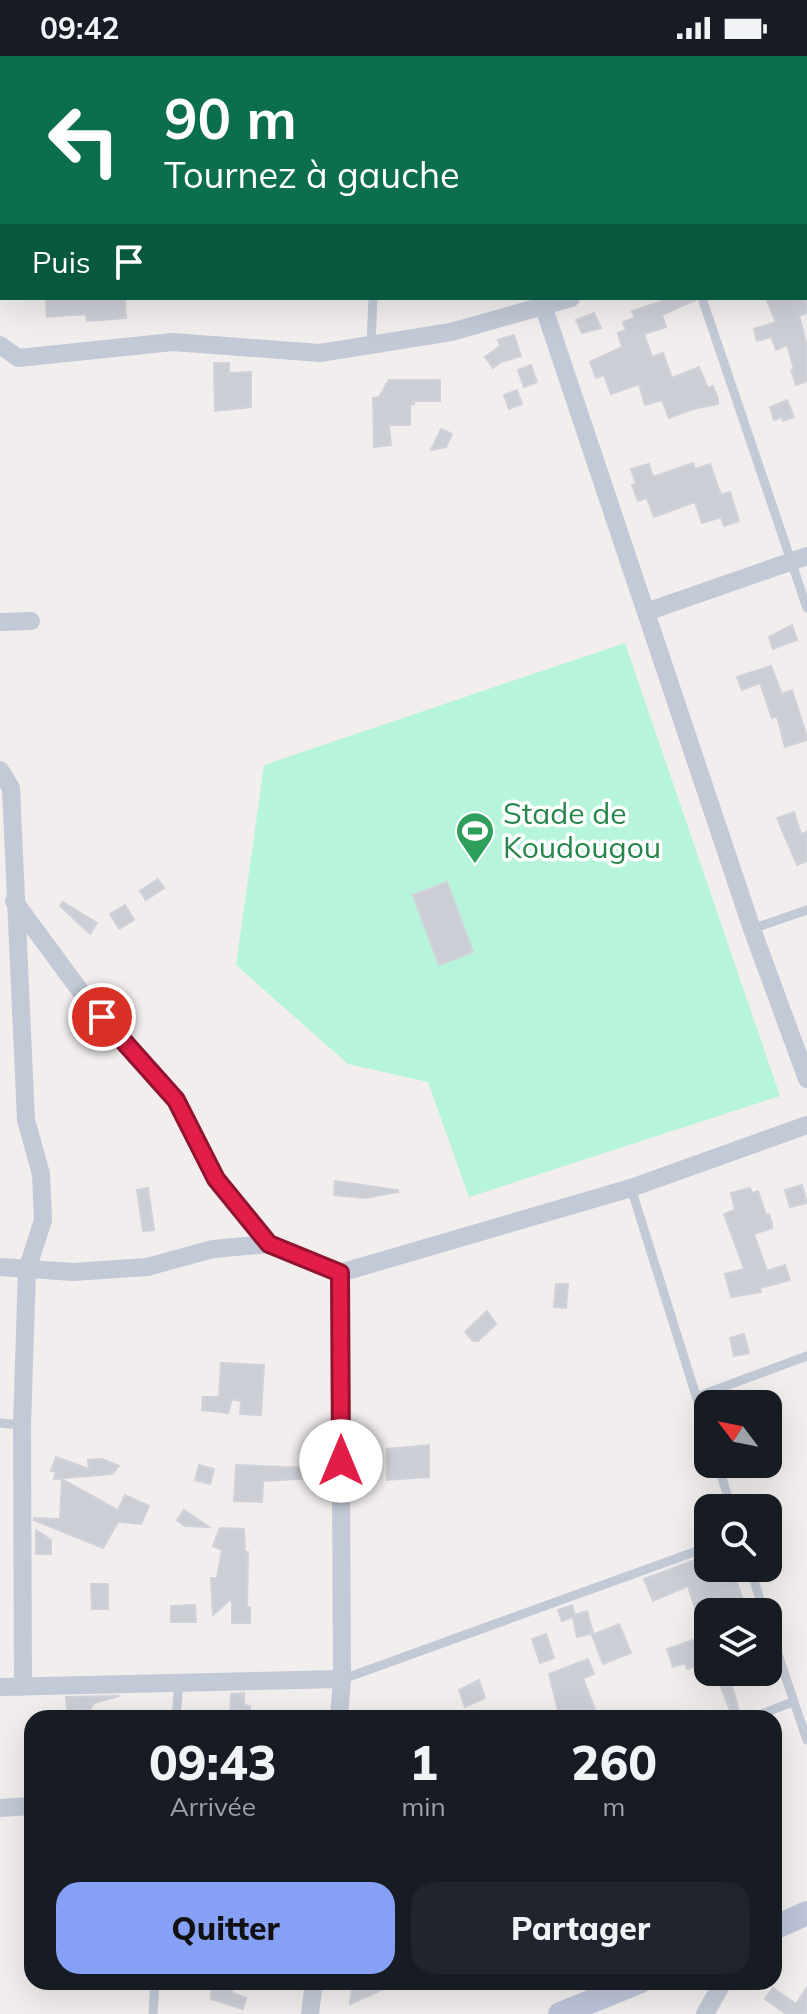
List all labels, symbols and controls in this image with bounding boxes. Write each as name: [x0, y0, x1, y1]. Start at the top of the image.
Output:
text: 09:42: [40, 9, 119, 47]
text: 90 m: [164, 83, 297, 153]
icon: left: [32, 88, 136, 192]
text: Tournez à gauche: [164, 152, 460, 197]
icon: arrive: [107, 240, 151, 284]
text: Puis: [32, 243, 91, 281]
place label: Stade de Koudougou: [503, 794, 661, 866]
sports icon: Stade de Koudougou: [454, 810, 496, 865]
pin: [68, 983, 136, 1051]
icon: arrive: [80, 995, 124, 1039]
north arrow: [694, 1390, 782, 1478]
map controls: [694, 1390, 782, 1686]
position arrow: [299, 1419, 383, 1503]
button: search: [694, 1494, 782, 1582]
button: layers: [694, 1598, 782, 1686]
text: 09:43: [149, 1732, 277, 1792]
text: 1: [409, 1732, 438, 1792]
text: 260: [571, 1732, 657, 1792]
text: Arrivée: [170, 1790, 256, 1823]
text: min: [402, 1790, 446, 1823]
text: m: [602, 1790, 625, 1823]
button: Quitter: [56, 1882, 395, 1974]
button: Partager: [411, 1882, 750, 1974]

